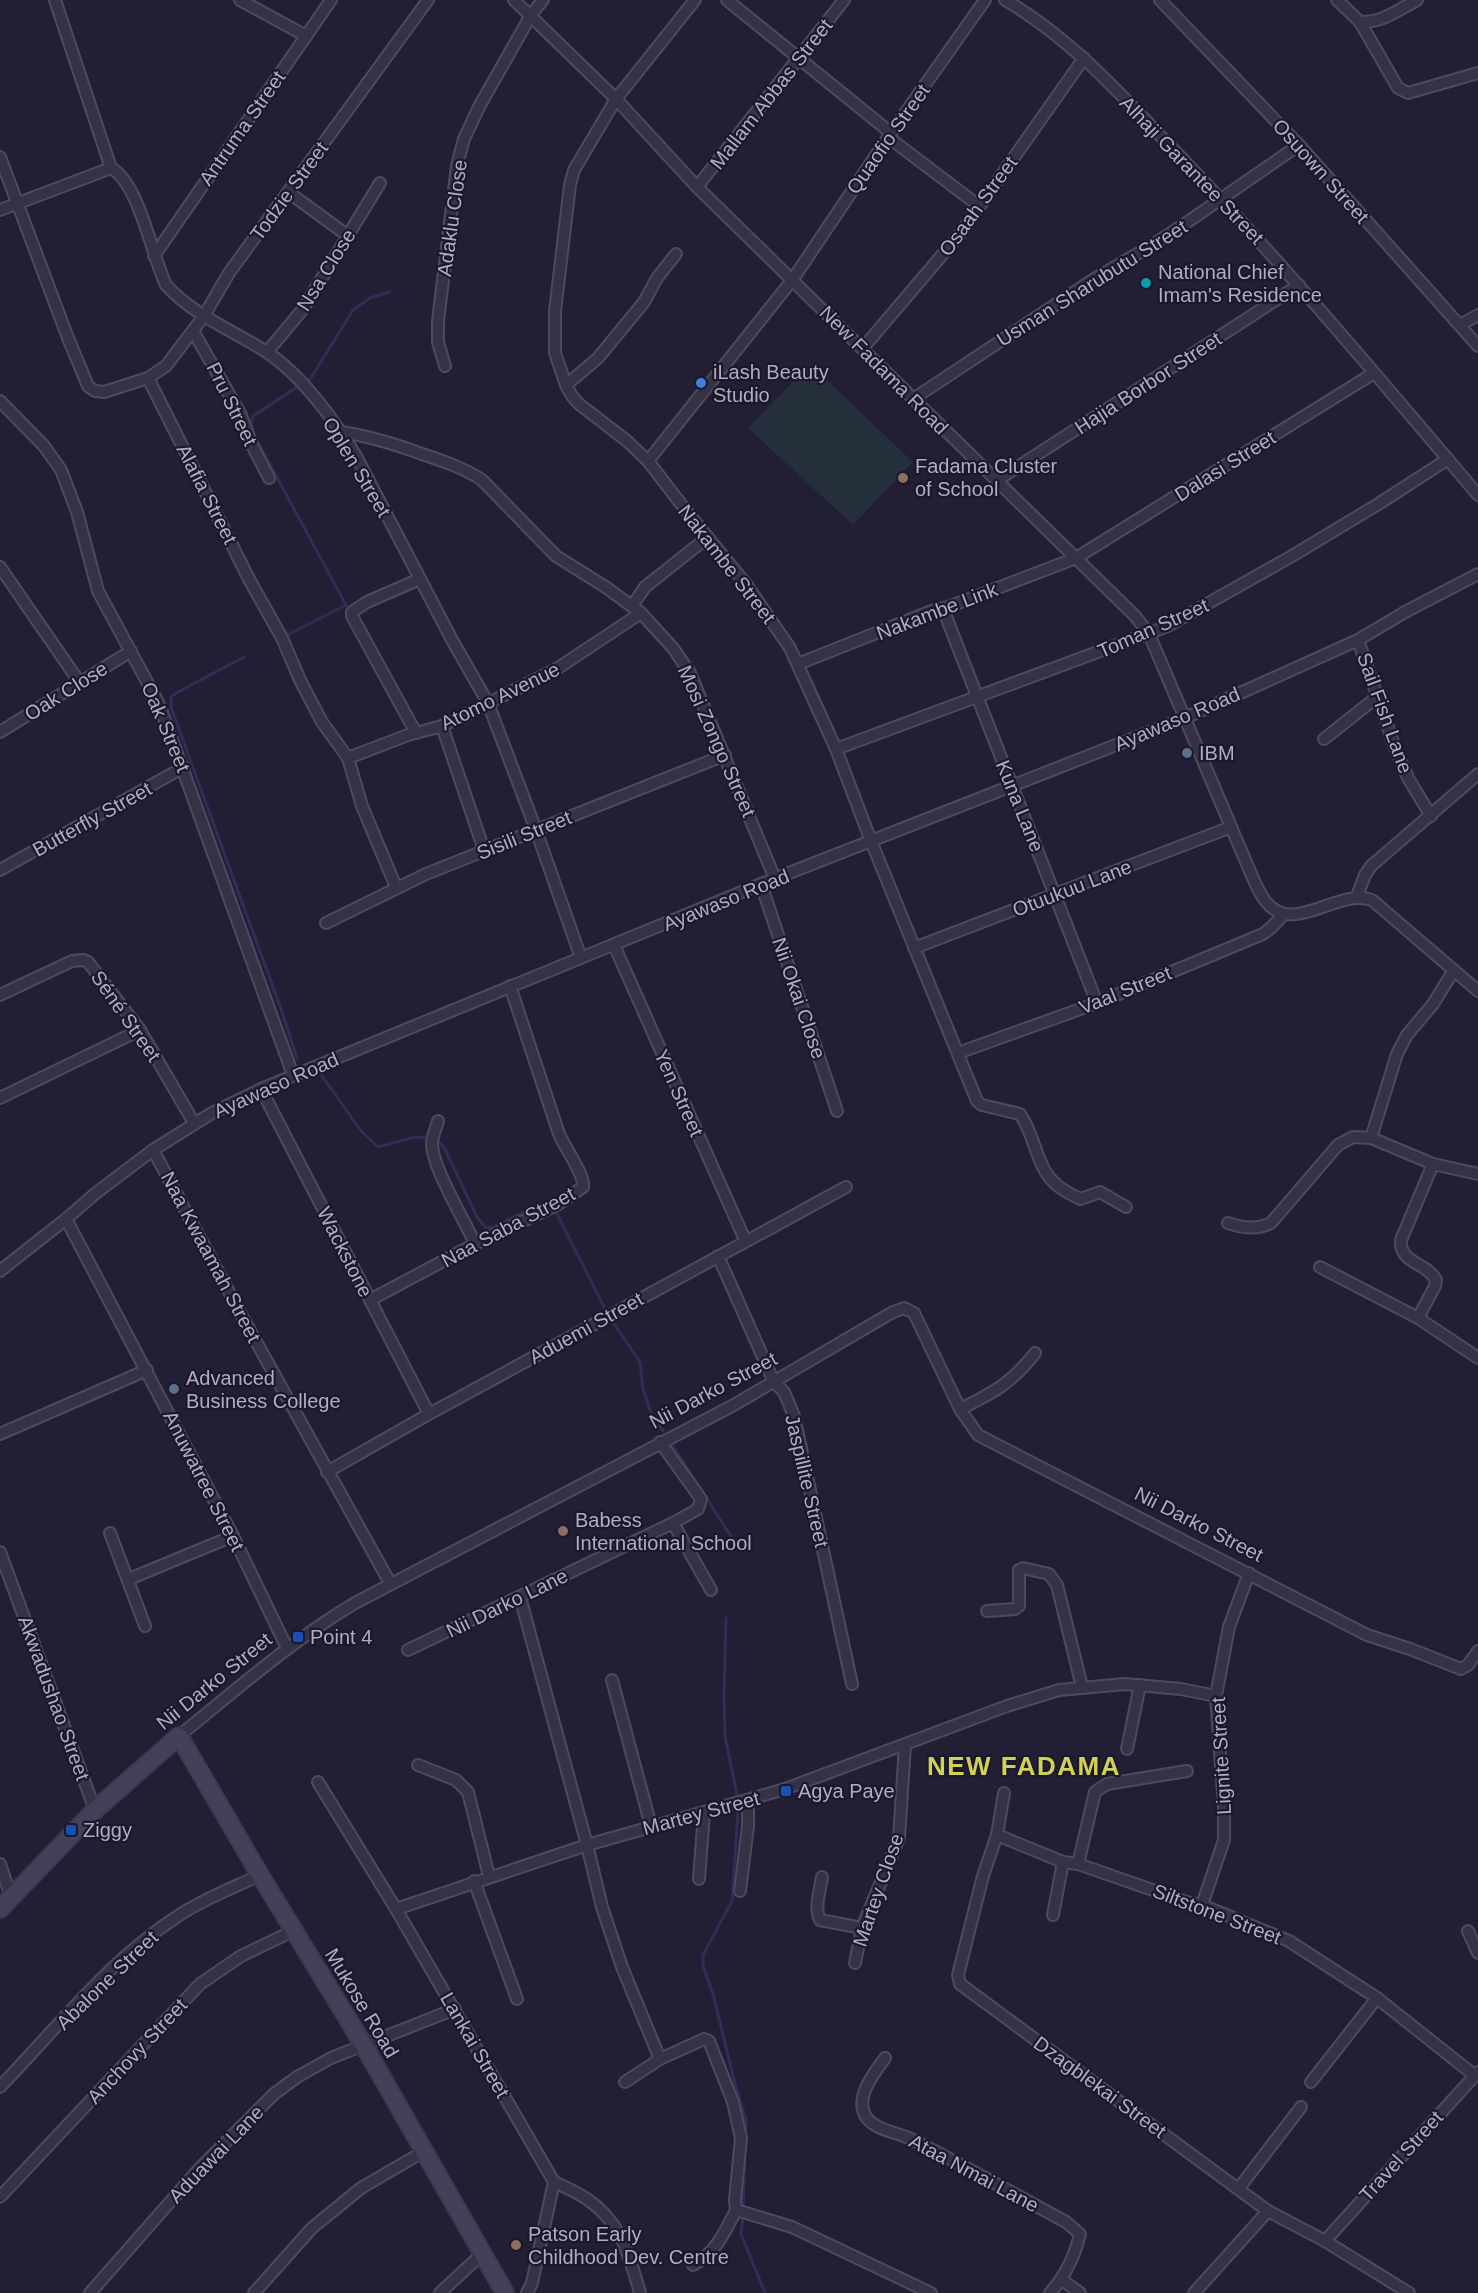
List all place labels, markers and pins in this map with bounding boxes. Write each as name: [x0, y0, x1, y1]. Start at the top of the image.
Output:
place label: National Chief Imam's Residence: [1158, 261, 1322, 306]
marker: National Chief Imam's Residence: [1139, 276, 1153, 290]
place label: iLash Beauty Studio: [713, 361, 829, 406]
marker: iLash Beauty Studio: [694, 376, 708, 390]
place label: Fadama Cluster of School: [915, 455, 1058, 500]
marker: Fadama Cluster of School: [896, 471, 910, 485]
place label: IBM: [1199, 742, 1235, 764]
marker: IBM: [1180, 746, 1194, 760]
place label: Advanced Business College: [186, 1367, 341, 1412]
marker: Advanced Business College: [167, 1382, 181, 1396]
place label: Babess International School: [575, 1509, 752, 1554]
marker: Babess International School: [556, 1524, 570, 1538]
place label: Point 4: [310, 1626, 372, 1648]
marker: Point 4: [291, 1630, 305, 1644]
place label: Agya Paye: [798, 1780, 895, 1802]
marker: Agya Paye: [779, 1784, 793, 1798]
place label: Ziggy: [83, 1819, 132, 1841]
marker: Ziggy: [64, 1823, 78, 1837]
place label: Patson Early Childhood Dev. Centre: [528, 2223, 729, 2268]
marker: Patson Early Childhood Dev. Centre: [509, 2238, 523, 2252]

